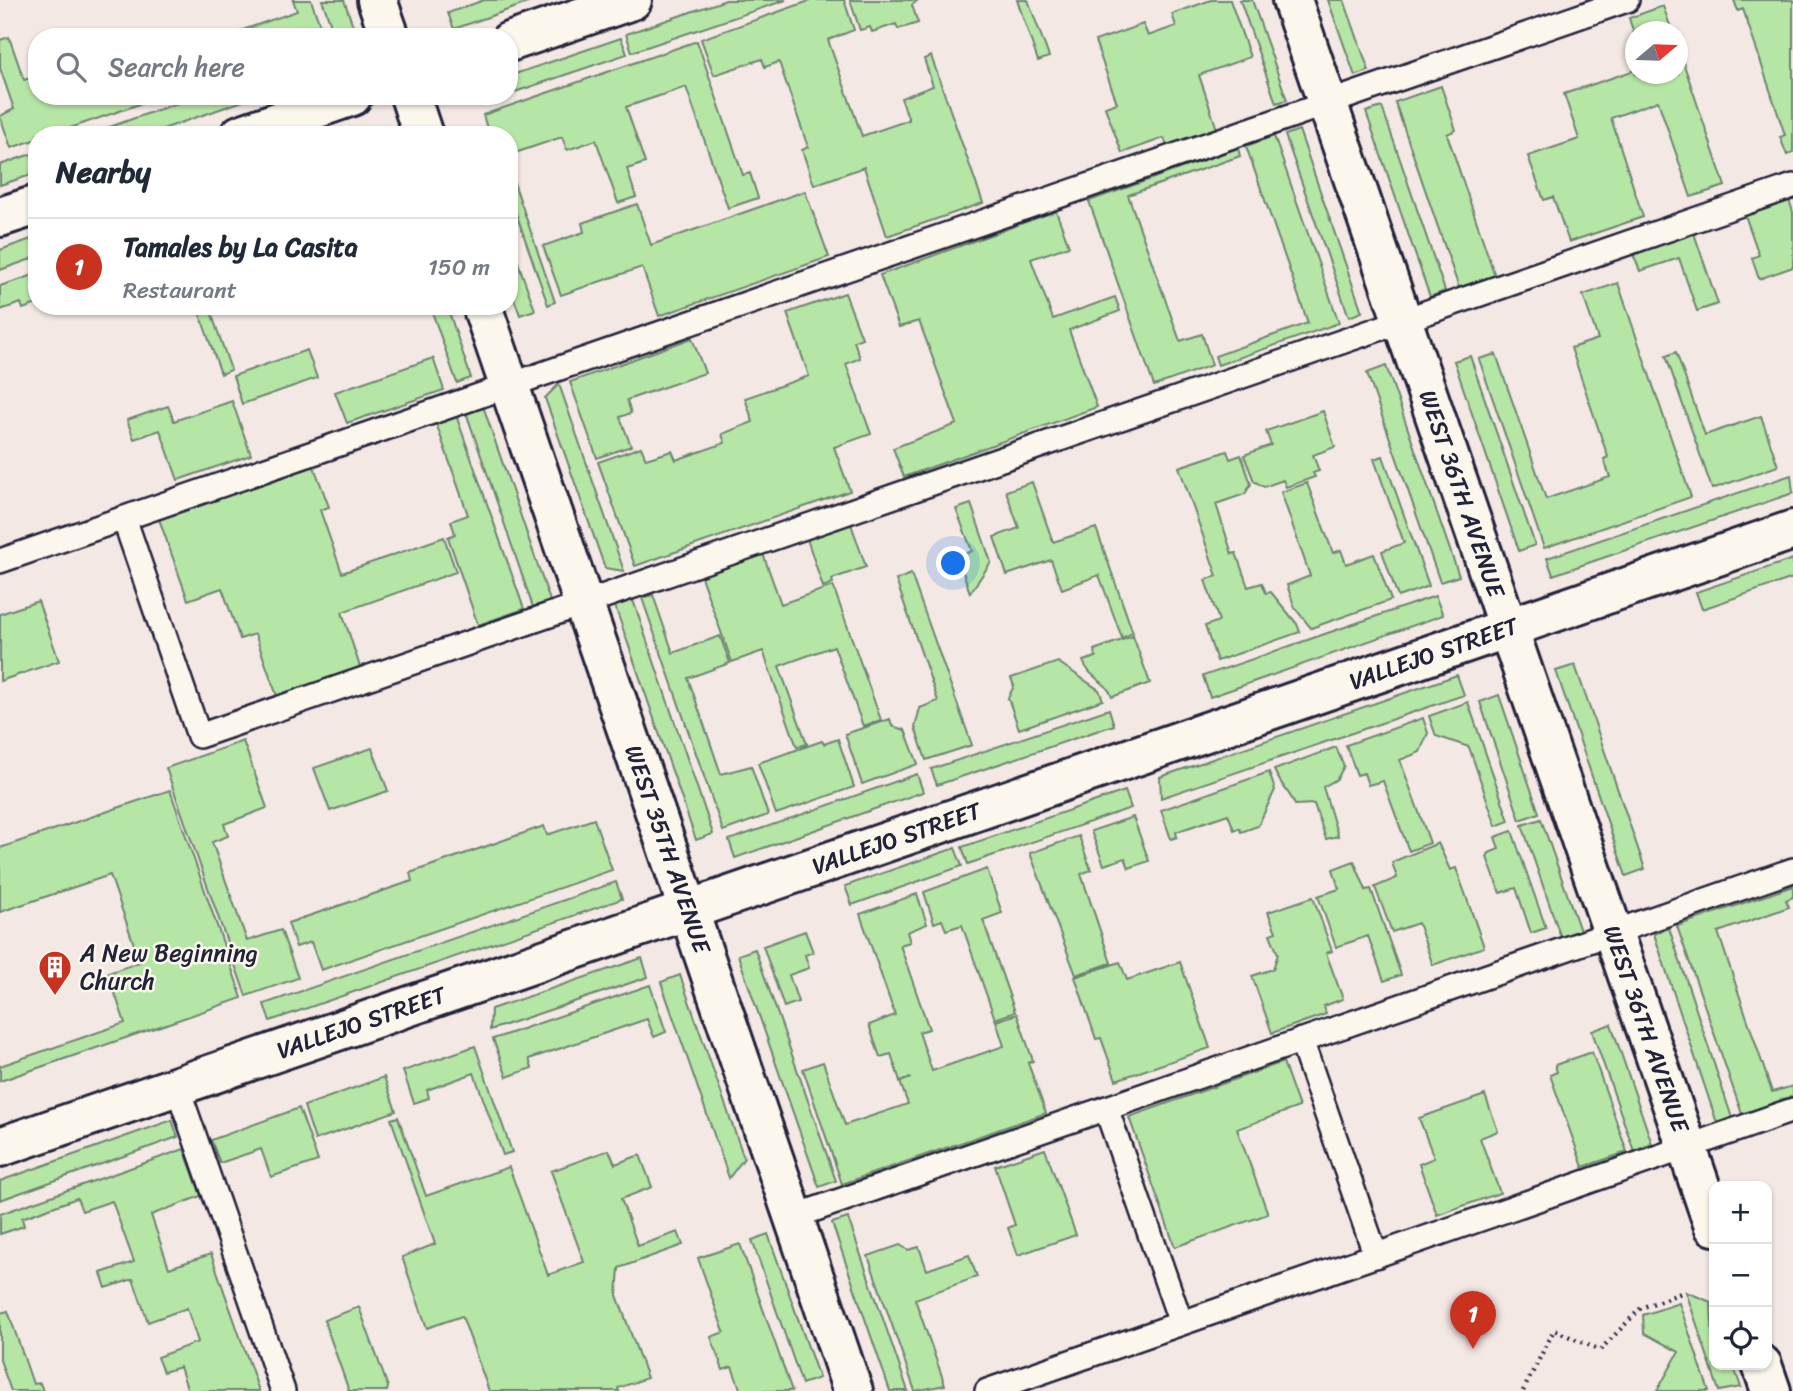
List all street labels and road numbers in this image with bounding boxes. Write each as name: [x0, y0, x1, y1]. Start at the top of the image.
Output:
street label: WEST 36TH AVENUE: [1407, 384, 1518, 605]
street label: VALLEJO STREET: [1343, 605, 1525, 702]
street label: WEST 35TH AVENUE: [613, 739, 723, 961]
street label: VALLEJO STREET: [806, 790, 988, 887]
street label: WEST 36TH AVENUE: [1591, 919, 1702, 1140]
street label: VALLEJO STREET: [271, 974, 452, 1071]

